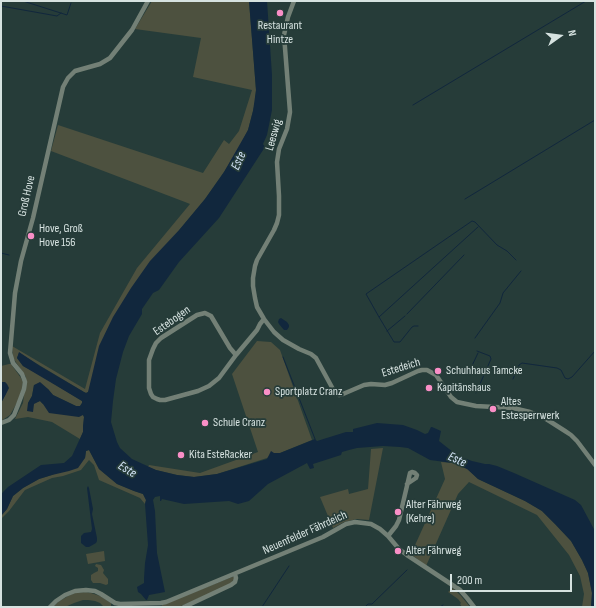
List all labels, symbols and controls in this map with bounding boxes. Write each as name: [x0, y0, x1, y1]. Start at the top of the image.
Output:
marker: Restaurant Hintze: [275, 8, 285, 18]
north arrow: [540, 16, 580, 56]
place label: Restaurant Hintze: [258, 19, 302, 47]
text: N: [565, 29, 579, 37]
street label: Leeswig: [263, 118, 285, 152]
water label: Este: [228, 149, 250, 173]
street label: Groß Hove: [15, 174, 39, 218]
place label: Hove, Groß Hove 156: [39, 222, 83, 250]
marker: Hove, Groß Hove 156: [26, 231, 36, 241]
street label: Estebogen: [151, 303, 193, 339]
street label: Estedeich: [380, 355, 422, 381]
place label: Schuhhaus Tamcke: [446, 364, 523, 378]
marker: Schuhhaus Tamcke: [433, 366, 443, 376]
place label: Kapitänshaus: [437, 381, 491, 395]
marker: Kapitänshaus: [424, 383, 434, 393]
place label: Sportplatz Cranz: [275, 385, 342, 399]
marker: Sportplatz Cranz: [262, 387, 272, 397]
place label: Altes Estesperrwerk: [501, 395, 559, 423]
marker: Altes Estesperrwerk: [488, 404, 498, 414]
place label: Schule Cranz: [213, 416, 265, 430]
marker: Schule Cranz: [200, 418, 210, 428]
place label: Kita EsteRacker: [189, 448, 252, 462]
water label: Este: [445, 449, 469, 471]
marker: Kita EsteRacker: [176, 450, 186, 460]
water label: Este: [115, 458, 139, 482]
place label: Alter Fährweg (Kehre): [406, 498, 461, 526]
marker: Alter Fährweg (Kehre): [393, 507, 403, 517]
street label: Neuenfelder Fährdeich: [261, 508, 349, 558]
place label: Alter Fährweg: [406, 544, 461, 558]
marker: Alter Fährweg: [393, 546, 403, 556]
scale bar: [452, 566, 574, 592]
text: 200 m: [457, 573, 482, 588]

